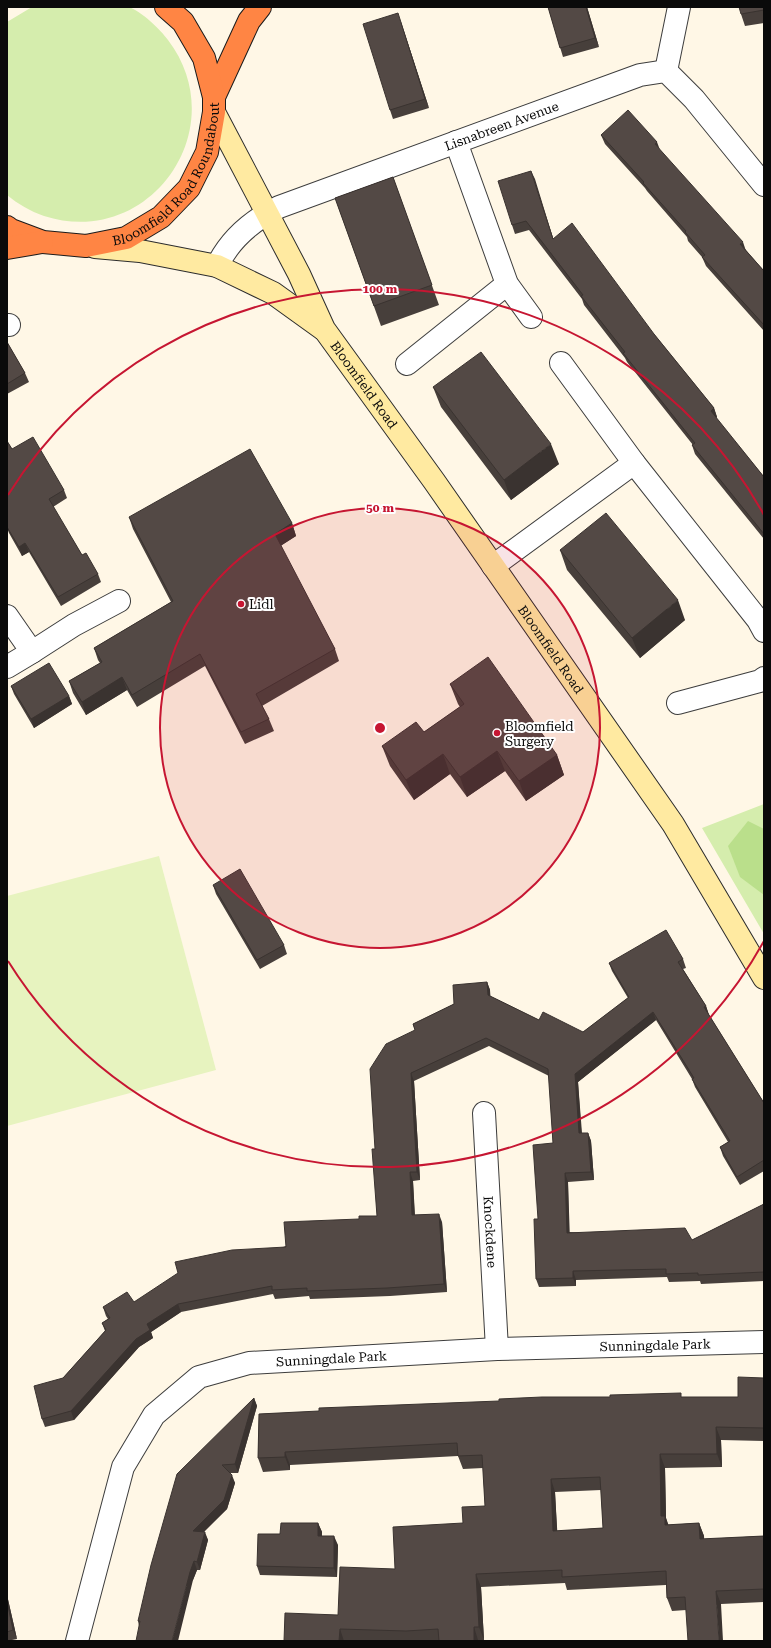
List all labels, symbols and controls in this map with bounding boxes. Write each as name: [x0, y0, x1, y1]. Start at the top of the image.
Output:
street label: Lisnabreen Avenue: [442, 98, 561, 153]
street label: Bloomfield Road Roundabout: [111, 102, 222, 248]
text: 100 m: [363, 282, 398, 296]
street label: Bloomfield Road: [328, 338, 401, 432]
text: 50 m: [366, 501, 394, 515]
place label: Lidl: [249, 597, 274, 612]
marker: Lidl: [236, 599, 246, 609]
street label: Bloomfield Road: [515, 602, 587, 697]
place label: Bloomfield Surgery: [505, 719, 574, 749]
centre of rings: [373, 721, 387, 735]
marker: Bloomfield Surgery: [492, 728, 502, 738]
street label: Knockdene: [481, 1195, 500, 1268]
street label: Sunningdale Park: [599, 1336, 711, 1354]
street label: Sunningdale Park: [276, 1348, 387, 1369]

